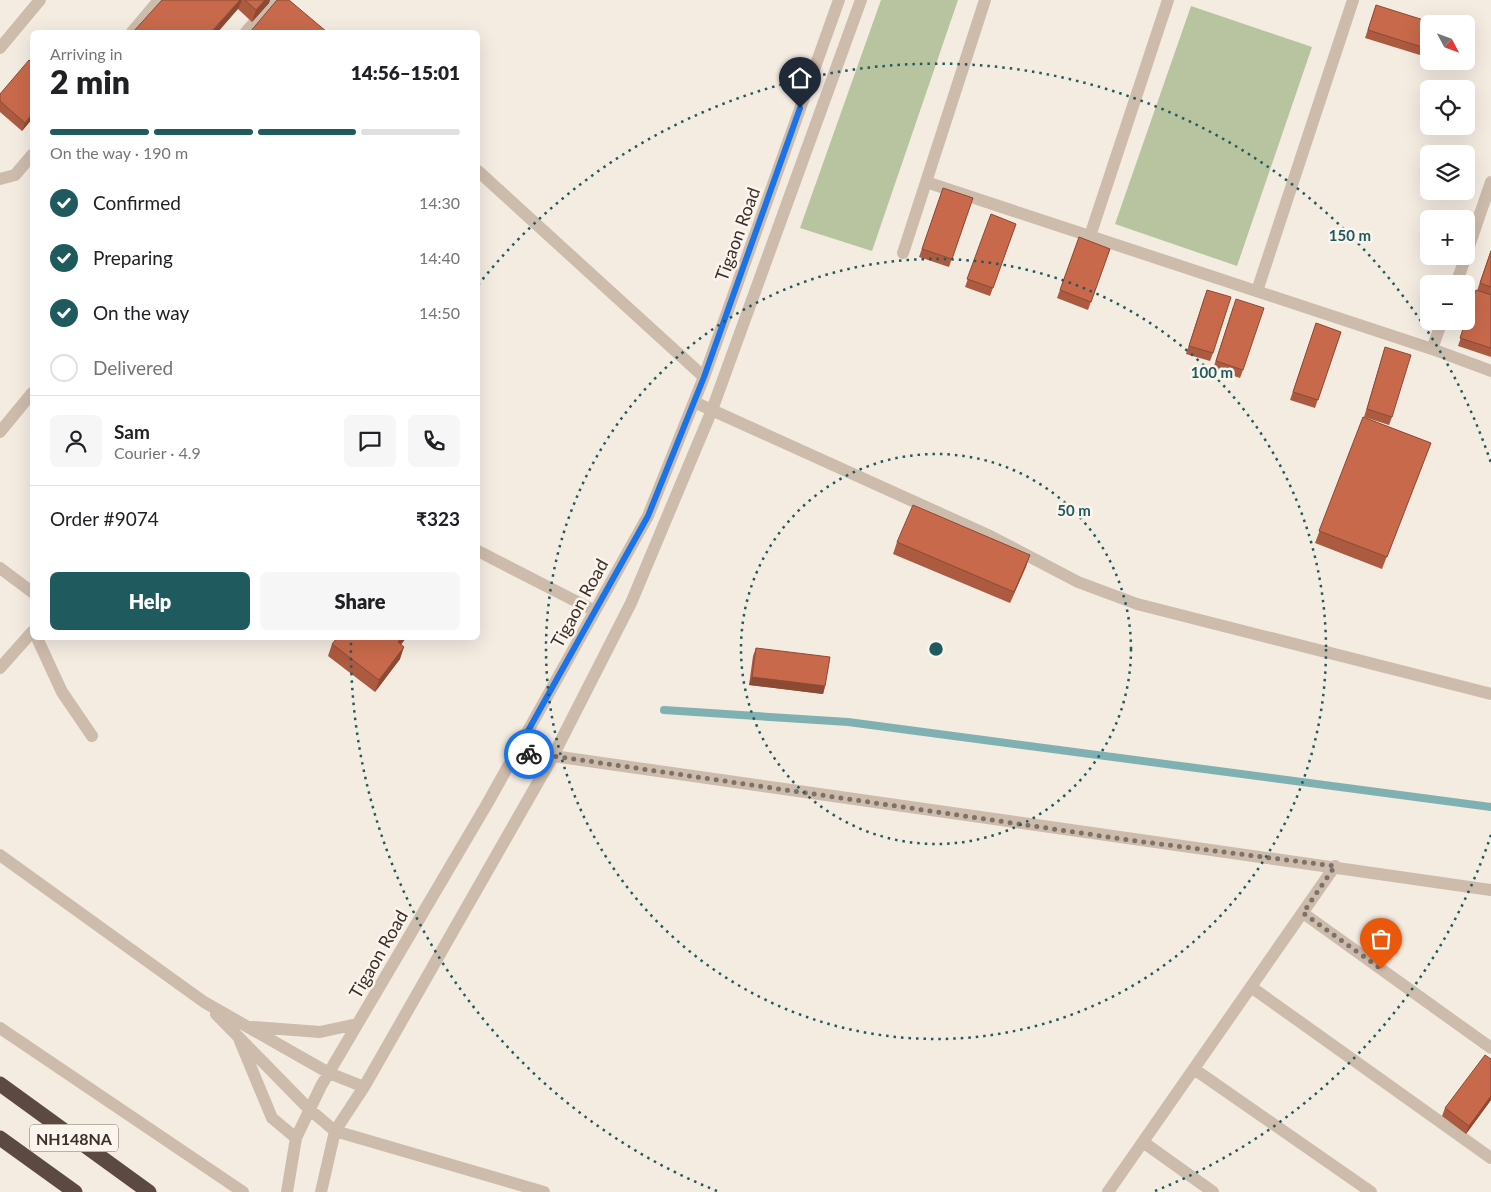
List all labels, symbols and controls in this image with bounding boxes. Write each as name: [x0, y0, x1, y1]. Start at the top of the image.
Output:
north arrow: [1420, 15, 1475, 70]
map controls: [1420, 15, 1475, 330]
text: Arriving in: [50, 44, 123, 63]
pin: [779, 57, 821, 108]
text: 14:56–15:01: [351, 61, 460, 84]
text: 2 min: [50, 62, 130, 101]
icon: home: [786, 64, 814, 92]
button: locate: [1420, 80, 1475, 135]
text: On the way · 190 m: [50, 143, 188, 162]
button: layers: [1420, 145, 1475, 200]
street label: Tigaon Road: [710, 184, 764, 284]
icon: check: [50, 189, 78, 217]
text: Confirmed: [93, 191, 181, 214]
text: 14:30: [419, 193, 460, 212]
button: +: [1420, 210, 1475, 265]
text: 150 m: [1329, 226, 1371, 244]
icon: check: [50, 244, 78, 272]
text: Preparing: [93, 246, 173, 269]
text: 14:40: [419, 248, 460, 267]
button: −: [1420, 275, 1475, 330]
icon: check: [50, 299, 78, 327]
text: On the way: [93, 301, 189, 324]
text: 14:50: [419, 303, 460, 322]
text: Delivered: [93, 356, 173, 379]
text: 100 m: [1191, 363, 1233, 381]
button: person: [50, 415, 102, 467]
button: chat: [344, 415, 396, 467]
button: phone: [408, 415, 460, 467]
text: Sam: [114, 420, 150, 443]
text: Courier · 4.9: [114, 443, 201, 462]
text: 50 m: [1057, 501, 1091, 519]
text: Order #9074: [50, 507, 159, 530]
text: ₹323: [416, 507, 460, 530]
street label: Tigaon Road: [546, 555, 612, 651]
button: Help: [50, 572, 250, 630]
button: Share: [260, 572, 460, 630]
centre of rings: [927, 640, 945, 658]
courier: [504, 729, 554, 779]
icon: bike: [515, 740, 543, 768]
street label: Tigaon Road: [344, 906, 412, 1002]
pin: [1360, 918, 1402, 969]
icon: bag: [1367, 925, 1395, 953]
road number: NH148NA: [30, 1124, 118, 1152]

